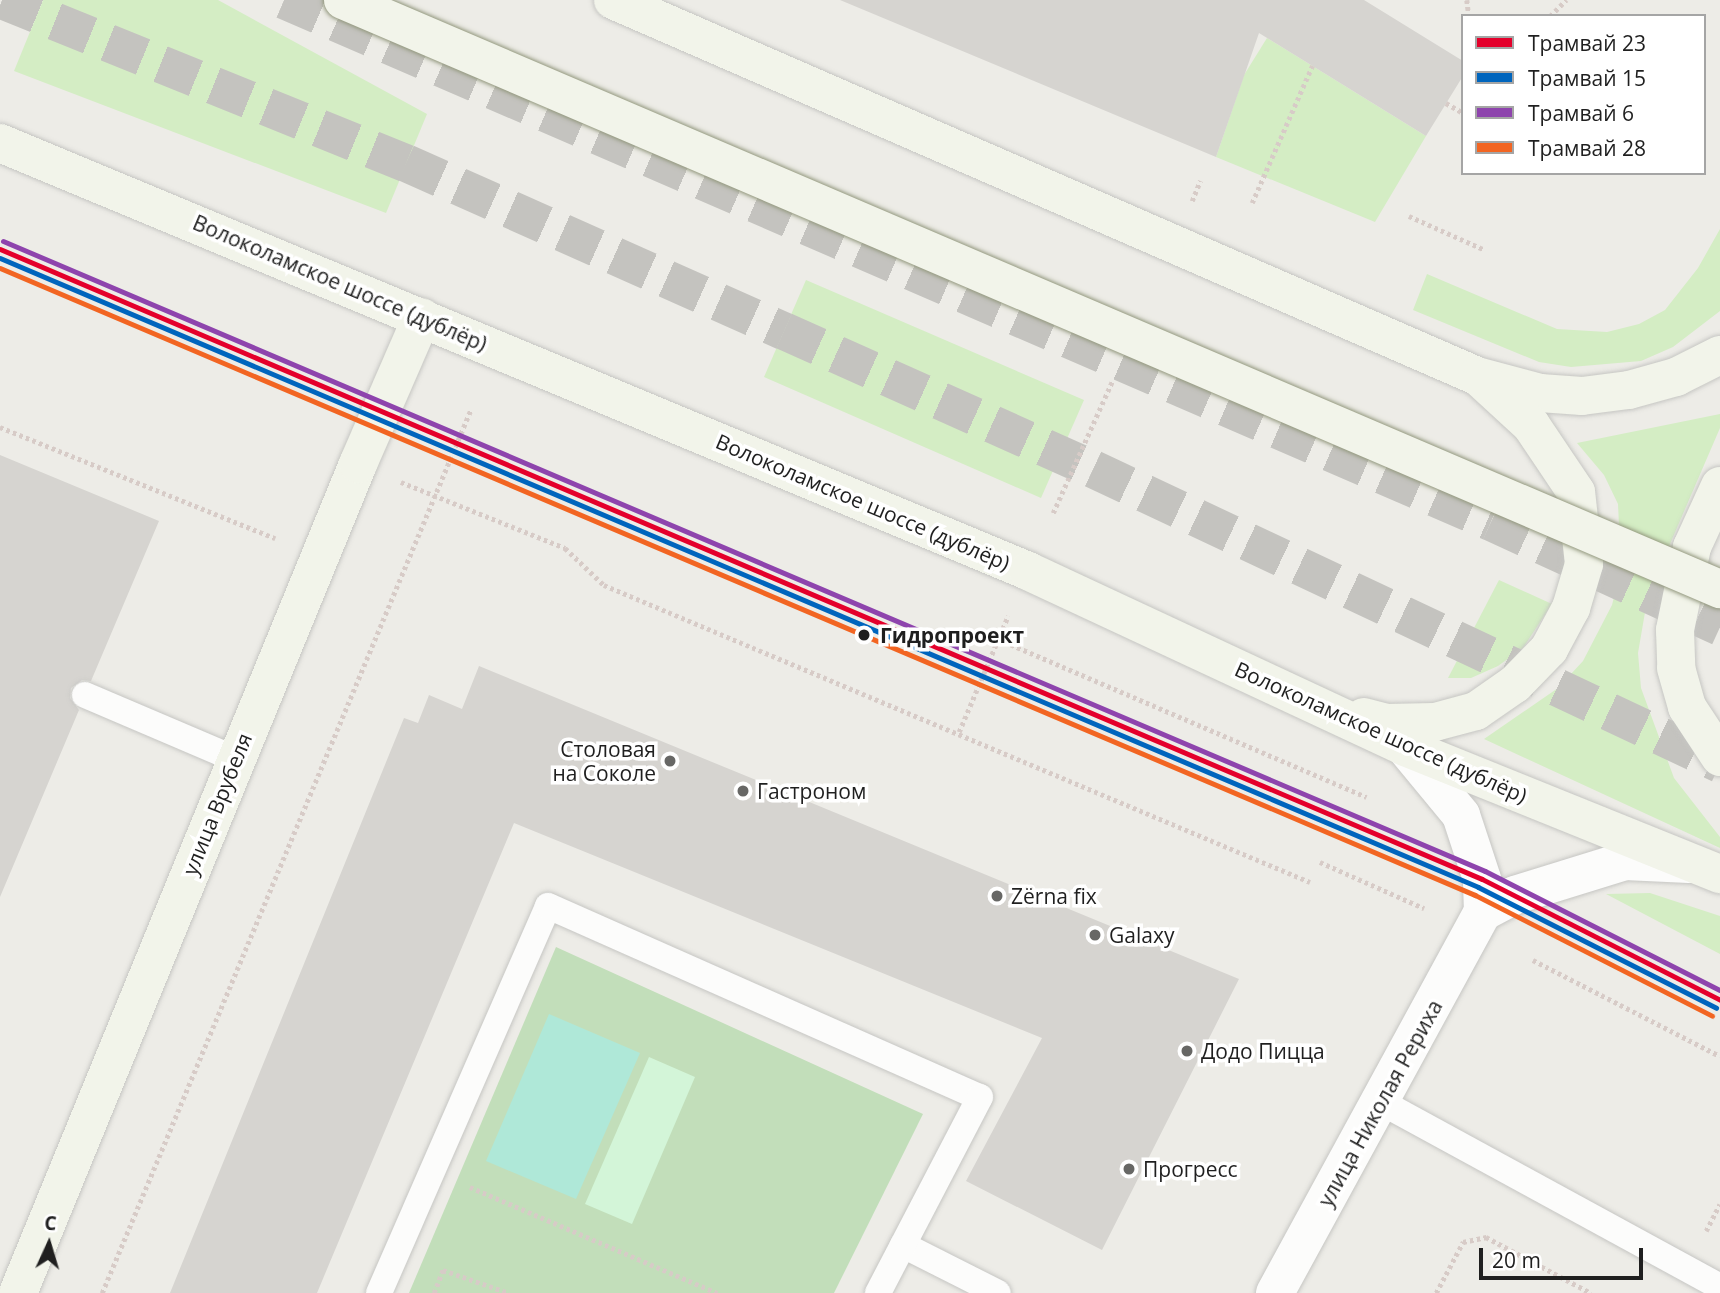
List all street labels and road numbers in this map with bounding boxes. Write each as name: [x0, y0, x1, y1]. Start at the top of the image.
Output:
street label: Волоколамское шоссе (дублёр): [189, 209, 491, 357]
street label: Волоколамское шоссе (дублёр): [712, 428, 1014, 576]
street label: Волоколамское шоссе (дублёр): [1231, 656, 1531, 808]
street label: улица Врубеля: [177, 729, 257, 879]
street label: улица Николая Рериха: [1313, 995, 1447, 1211]

